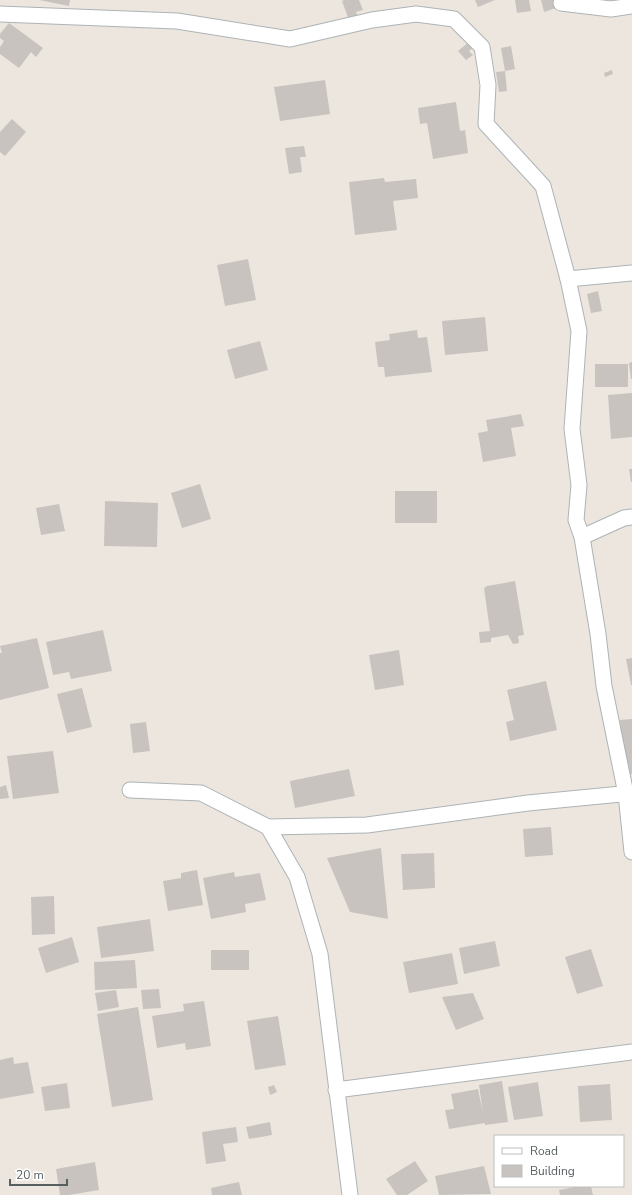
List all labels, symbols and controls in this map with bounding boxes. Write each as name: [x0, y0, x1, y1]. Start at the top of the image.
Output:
legend: [494, 1135, 624, 1187]
text: Road: [530, 1143, 558, 1159]
scale bar: [10, 1161, 67, 1187]
text: Building: [530, 1163, 575, 1179]
text: 20 m: [16, 1167, 44, 1183]

